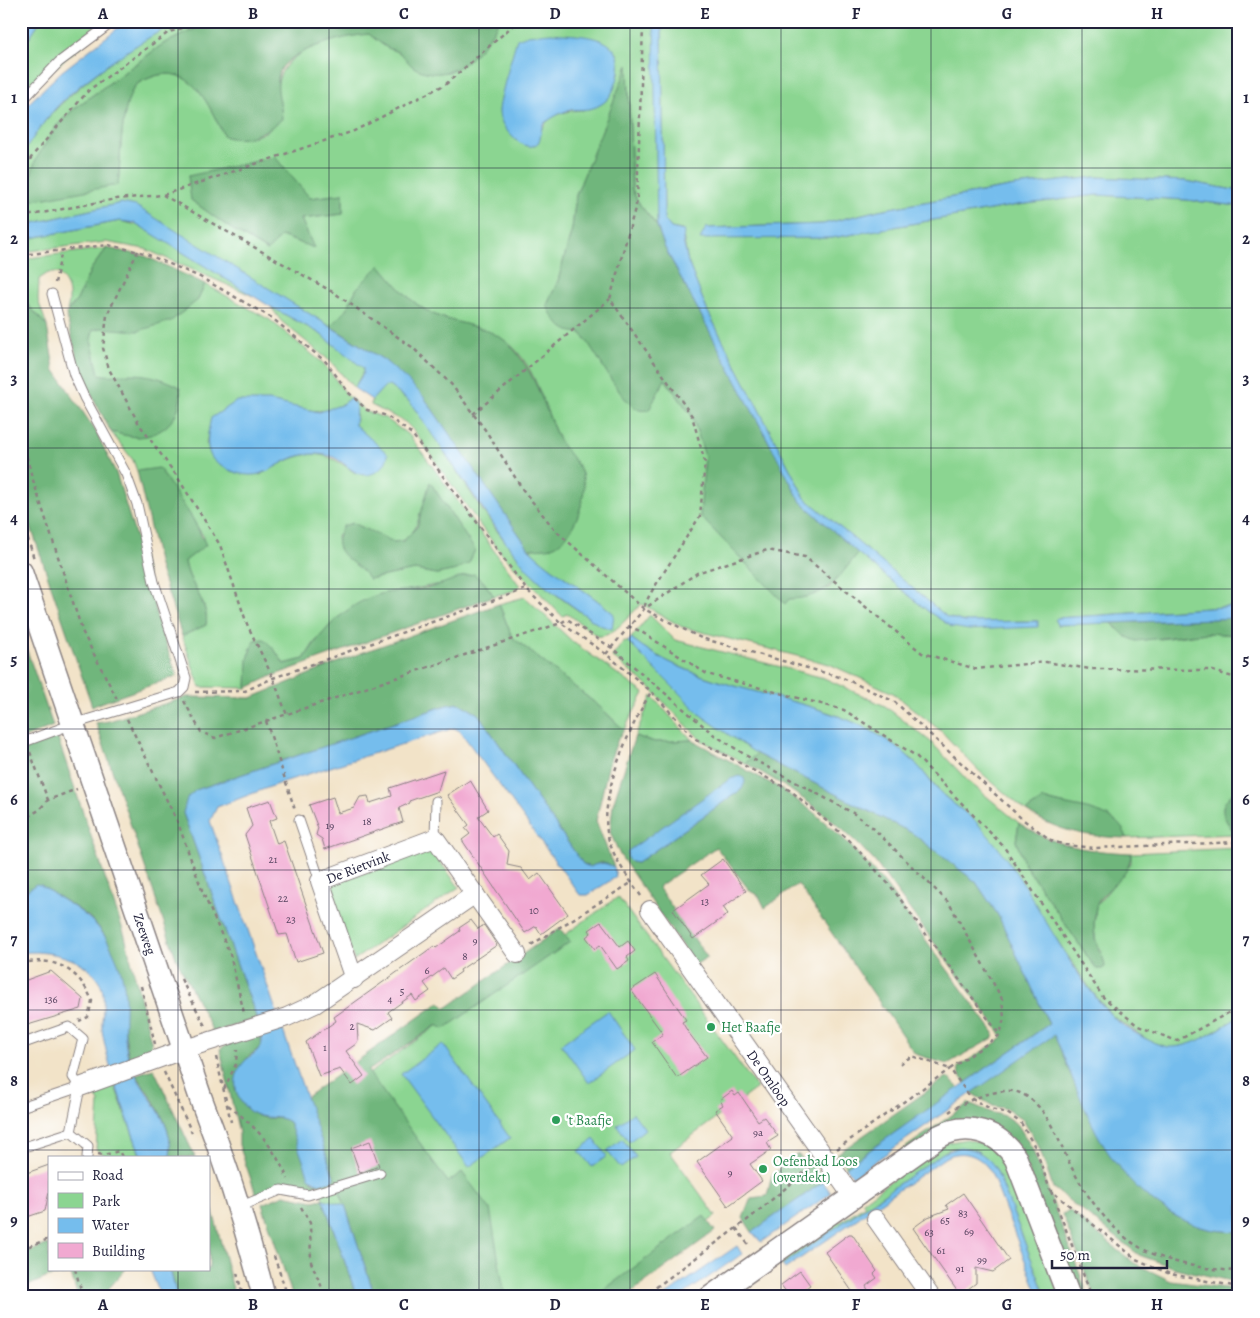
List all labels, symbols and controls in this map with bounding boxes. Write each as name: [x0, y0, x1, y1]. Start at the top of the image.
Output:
text: A: [97, 3, 109, 25]
text: B: [248, 3, 258, 25]
text: C: [399, 3, 409, 25]
text: D: [549, 3, 561, 25]
text: E: [700, 3, 710, 25]
text: F: [852, 3, 861, 25]
text: G: [1002, 3, 1012, 25]
text: H: [1151, 3, 1163, 25]
text: 1: [11, 87, 17, 109]
text: 1: [1243, 87, 1249, 109]
text: 2: [10, 228, 18, 250]
text: 2: [1242, 228, 1250, 250]
text: 3: [11, 368, 18, 390]
text: 3: [1243, 368, 1250, 390]
text: 4: [10, 508, 18, 530]
text: 4: [1242, 508, 1250, 530]
text: 5: [11, 649, 18, 671]
text: 5: [1243, 649, 1250, 671]
text: 6: [10, 789, 18, 811]
text: 6: [1242, 789, 1250, 811]
house number: 18: [362, 814, 372, 829]
house number: 19: [326, 818, 334, 833]
street label: De Rietvink: [324, 847, 393, 888]
house number: 21: [269, 852, 278, 867]
house number: 22: [278, 891, 288, 906]
house number: 13: [701, 894, 709, 909]
house number: 10: [529, 903, 539, 918]
street label: Zeeweg: [129, 911, 161, 958]
house number: 23: [286, 912, 296, 927]
text: 7: [11, 929, 18, 951]
text: 7: [1243, 929, 1250, 951]
house number: 9: [472, 933, 478, 948]
house number: 8: [462, 949, 468, 964]
house number: 6: [424, 963, 430, 978]
house number: 5: [400, 984, 405, 999]
house number: 136: [44, 992, 58, 1007]
house number: 4: [388, 992, 393, 1007]
place label: Het Baafje: [721, 1018, 781, 1037]
house number: 2: [349, 1019, 355, 1034]
marker: Het Baafje: [705, 1021, 717, 1033]
house number: 1: [323, 1040, 327, 1055]
street label: De Omloop: [742, 1046, 795, 1110]
text: 8: [10, 1070, 18, 1092]
text: 8: [1242, 1070, 1250, 1092]
place label: 't Baafje: [566, 1111, 612, 1130]
marker: 't Baafje: [550, 1114, 562, 1126]
house number: 9a: [753, 1125, 764, 1140]
place label: Oefenbad Loos (overdekt): [773, 1152, 858, 1187]
legend: [48, 1156, 210, 1270]
marker: Oefenbad Loos (overdekt): [757, 1163, 769, 1175]
text: Road: [92, 1165, 124, 1185]
house number: 9: [727, 1165, 733, 1180]
text: Park: [92, 1191, 121, 1211]
house number: 83: [958, 1206, 968, 1221]
text: 9: [10, 1210, 18, 1232]
text: 9: [1242, 1210, 1250, 1232]
house number: 65: [940, 1213, 950, 1228]
text: Water: [91, 1215, 129, 1235]
house number: 69: [964, 1224, 974, 1239]
house number: 63: [924, 1225, 934, 1240]
scale bar: [1052, 1238, 1168, 1270]
text: Building: [92, 1241, 145, 1261]
house number: 61: [937, 1243, 946, 1258]
text: 50 m: [1060, 1245, 1090, 1265]
house number: 99: [977, 1252, 987, 1267]
house number: 91: [956, 1261, 965, 1276]
text: A: [97, 1294, 109, 1316]
text: B: [248, 1294, 258, 1316]
text: C: [399, 1294, 409, 1316]
text: D: [549, 1294, 561, 1316]
text: E: [700, 1294, 710, 1316]
text: F: [852, 1294, 861, 1316]
text: G: [1002, 1294, 1012, 1316]
text: H: [1151, 1294, 1163, 1316]

